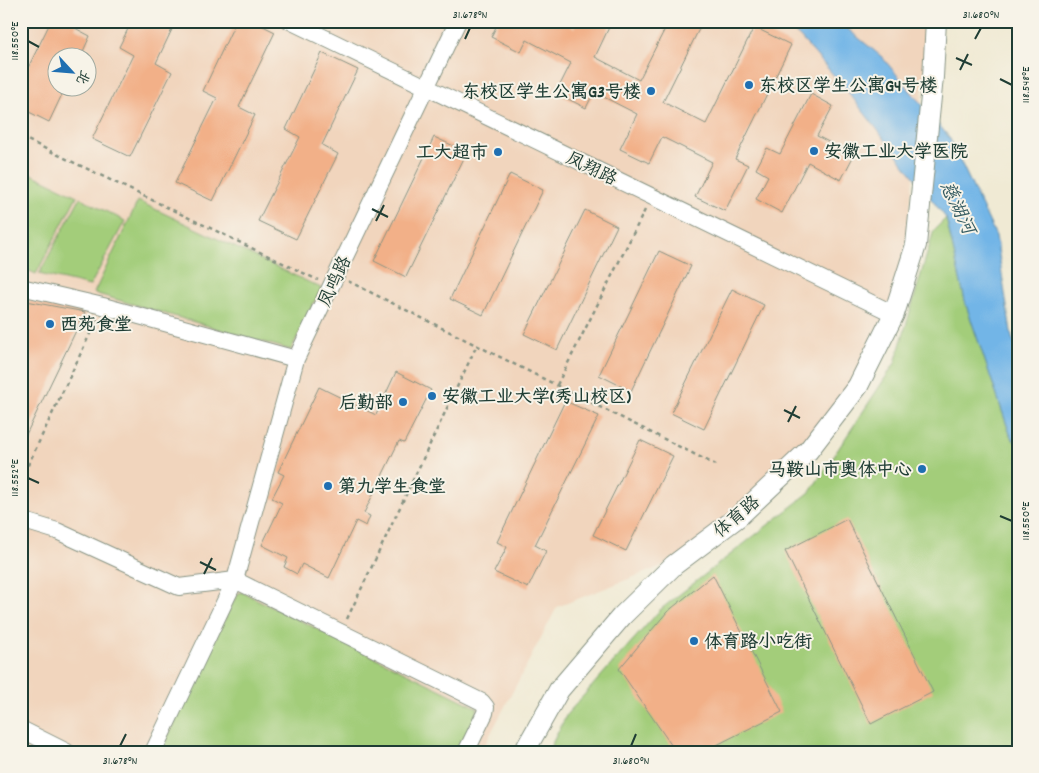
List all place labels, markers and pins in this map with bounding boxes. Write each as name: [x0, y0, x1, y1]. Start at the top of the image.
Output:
place label: 东校区学生公寓G4号楼: [759, 75, 938, 100]
marker: 东校区学生公寓G4号楼: [743, 79, 755, 91]
place label: 东校区学生公寓G3号楼: [462, 81, 641, 106]
marker: 东校区学生公寓G3号楼: [645, 85, 657, 97]
place label: 安徽工业大学医院: [824, 141, 968, 166]
place label: 工大超市: [416, 142, 488, 167]
marker: 安徽工业大学医院: [808, 145, 820, 157]
marker: 工大超市: [492, 146, 504, 158]
place label: 西苑食堂: [60, 314, 132, 339]
marker: 西苑食堂: [44, 318, 56, 330]
place label: 安徽工业大学(秀山校区): [442, 386, 631, 411]
marker: 安徽工业大学(秀山校区): [426, 390, 438, 402]
place label: 后勤部: [339, 392, 393, 417]
marker: 后勤部: [397, 396, 409, 408]
place label: 马鞍山市奥体中心: [768, 459, 912, 484]
marker: 马鞍山市奥体中心: [916, 463, 928, 475]
place label: 第九学生食堂: [338, 476, 446, 501]
marker: 第九学生食堂: [322, 480, 334, 492]
place label: 体育路小吃街: [704, 631, 812, 656]
marker: 体育路小吃街: [688, 635, 700, 647]

